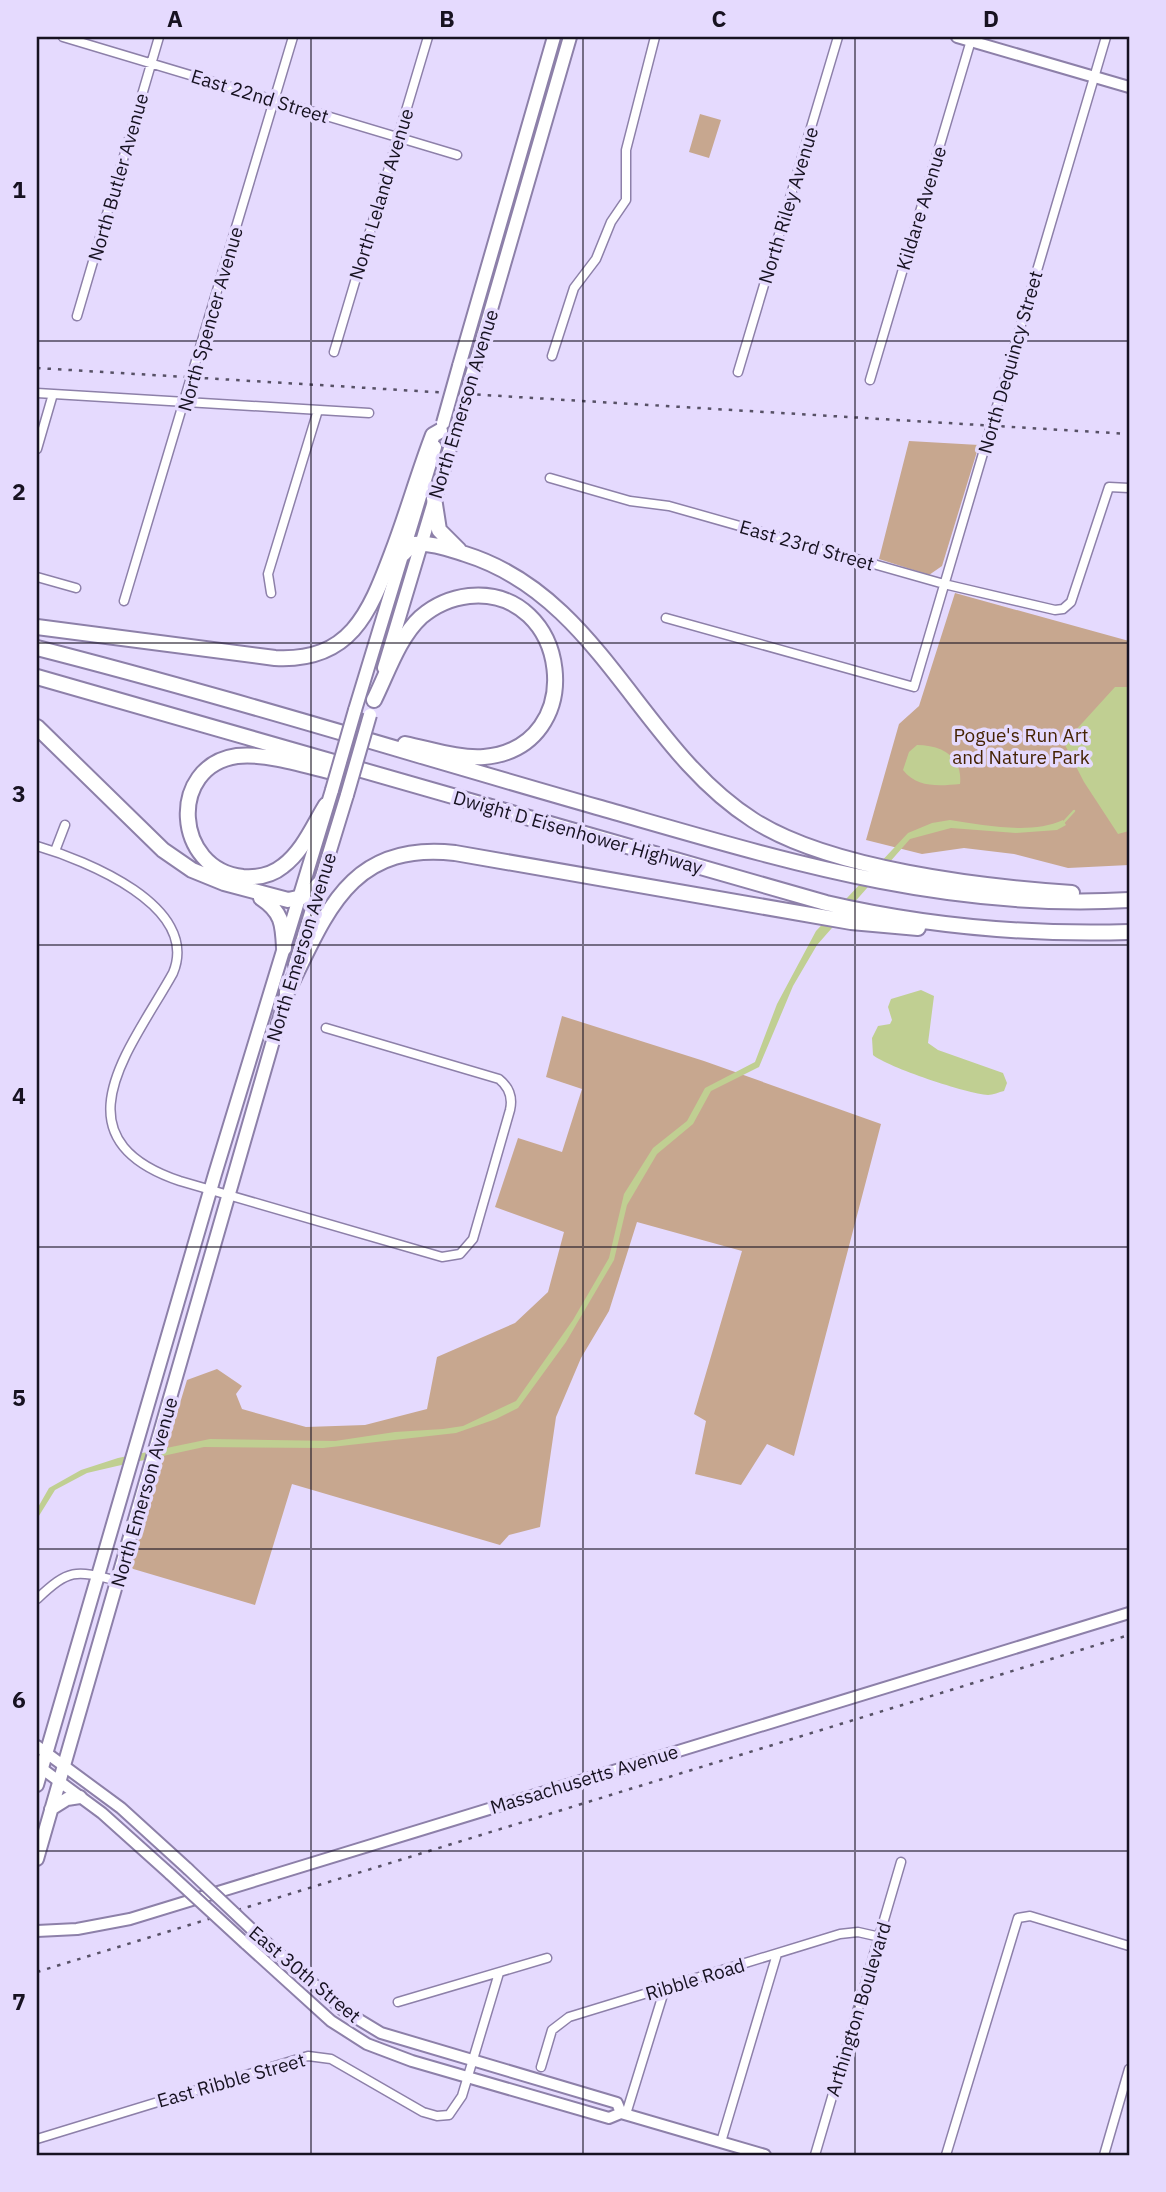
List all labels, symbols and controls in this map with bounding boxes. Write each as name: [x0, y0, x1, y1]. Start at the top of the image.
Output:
text: A: [167, 3, 183, 33]
text: B: [439, 3, 455, 33]
text: C: [712, 3, 727, 33]
text: D: [983, 3, 999, 33]
street label: East 22nd Street: [188, 64, 332, 128]
street label: North Butler Avenue: [83, 90, 153, 264]
street label: North Leland Avenue: [344, 105, 418, 283]
street label: North Riley Avenue: [753, 124, 823, 286]
street label: Kildare Avenue: [891, 143, 951, 273]
text: 1: [12, 174, 26, 204]
street label: North Spencer Avenue: [172, 224, 248, 414]
street label: North Dequincy Street: [972, 268, 1048, 456]
street label: North Emerson Avenue: [423, 306, 503, 502]
text: 2: [12, 476, 26, 506]
street label: East 23rd Street: [737, 514, 877, 576]
park label: Pogue's Run Art and Nature Park: [952, 723, 1090, 769]
text: 3: [12, 778, 26, 808]
street label: Dwight D Eisenhower Highway: [451, 785, 706, 879]
street label: North Emerson Avenue: [261, 849, 341, 1045]
text: 4: [12, 1080, 26, 1110]
text: 5: [12, 1382, 26, 1412]
street label: North Emerson Avenue: [105, 1394, 183, 1590]
text: 6: [12, 1684, 26, 1714]
street label: Massachusetts Avenue: [487, 1739, 681, 1819]
street label: Arthington Boulevard: [820, 1919, 896, 2099]
street label: East 30th Street: [244, 1920, 366, 2028]
street label: Ribble Road: [642, 1953, 748, 2005]
text: 7: [12, 1986, 26, 2016]
street label: East Ribble Street: [154, 2047, 308, 2113]

